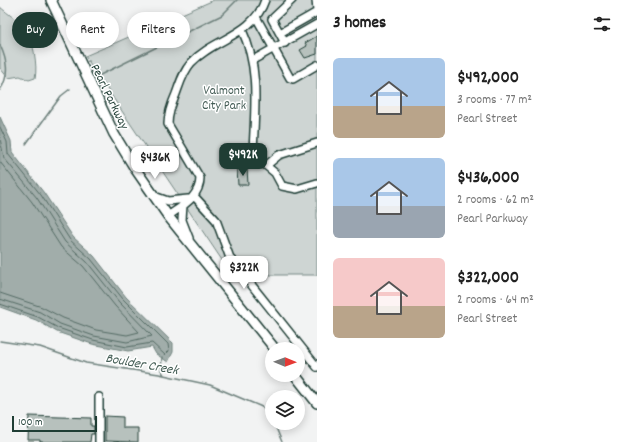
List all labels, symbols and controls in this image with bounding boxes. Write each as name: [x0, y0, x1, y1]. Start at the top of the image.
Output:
chip: Buy: [12, 12, 58, 48]
chip: Rent: [66, 12, 119, 48]
chip: Filters: [127, 12, 190, 48]
text: 3 homes: [333, 12, 386, 36]
icon: filters: [591, 13, 613, 35]
street label: Pearl Parkway: [85, 61, 133, 134]
text: $492,000: [457, 67, 519, 91]
icon: home: [365, 74, 413, 122]
park label: Valmont City Park: [202, 82, 246, 116]
text: 3 rooms · 77 m²: [457, 91, 532, 110]
text: Pearl Street: [457, 110, 517, 129]
pin: $492K: [215, 143, 271, 177]
pin: $436K: [127, 146, 183, 180]
text: $492K: [228, 146, 258, 165]
text: $436K: [140, 149, 170, 168]
text: $436,000: [457, 167, 520, 191]
icon: home: [365, 174, 413, 222]
text: 2 rooms · 62 m²: [457, 191, 534, 210]
text: Pearl Parkway: [457, 210, 528, 229]
pin: $322K: [216, 256, 272, 290]
text: $322K: [229, 259, 259, 278]
text: $322,000: [457, 267, 519, 291]
icon: home: [365, 274, 413, 322]
text: 2 rooms · 64 m²: [457, 291, 534, 310]
text: Pearl Street: [457, 310, 517, 329]
north arrow: [265, 342, 305, 382]
map controls: [265, 342, 305, 430]
water label: Boulder Creek: [104, 349, 181, 381]
button: layers: [265, 390, 305, 430]
scale bar: [12, 414, 97, 433]
text: 100 m: [18, 415, 42, 431]

